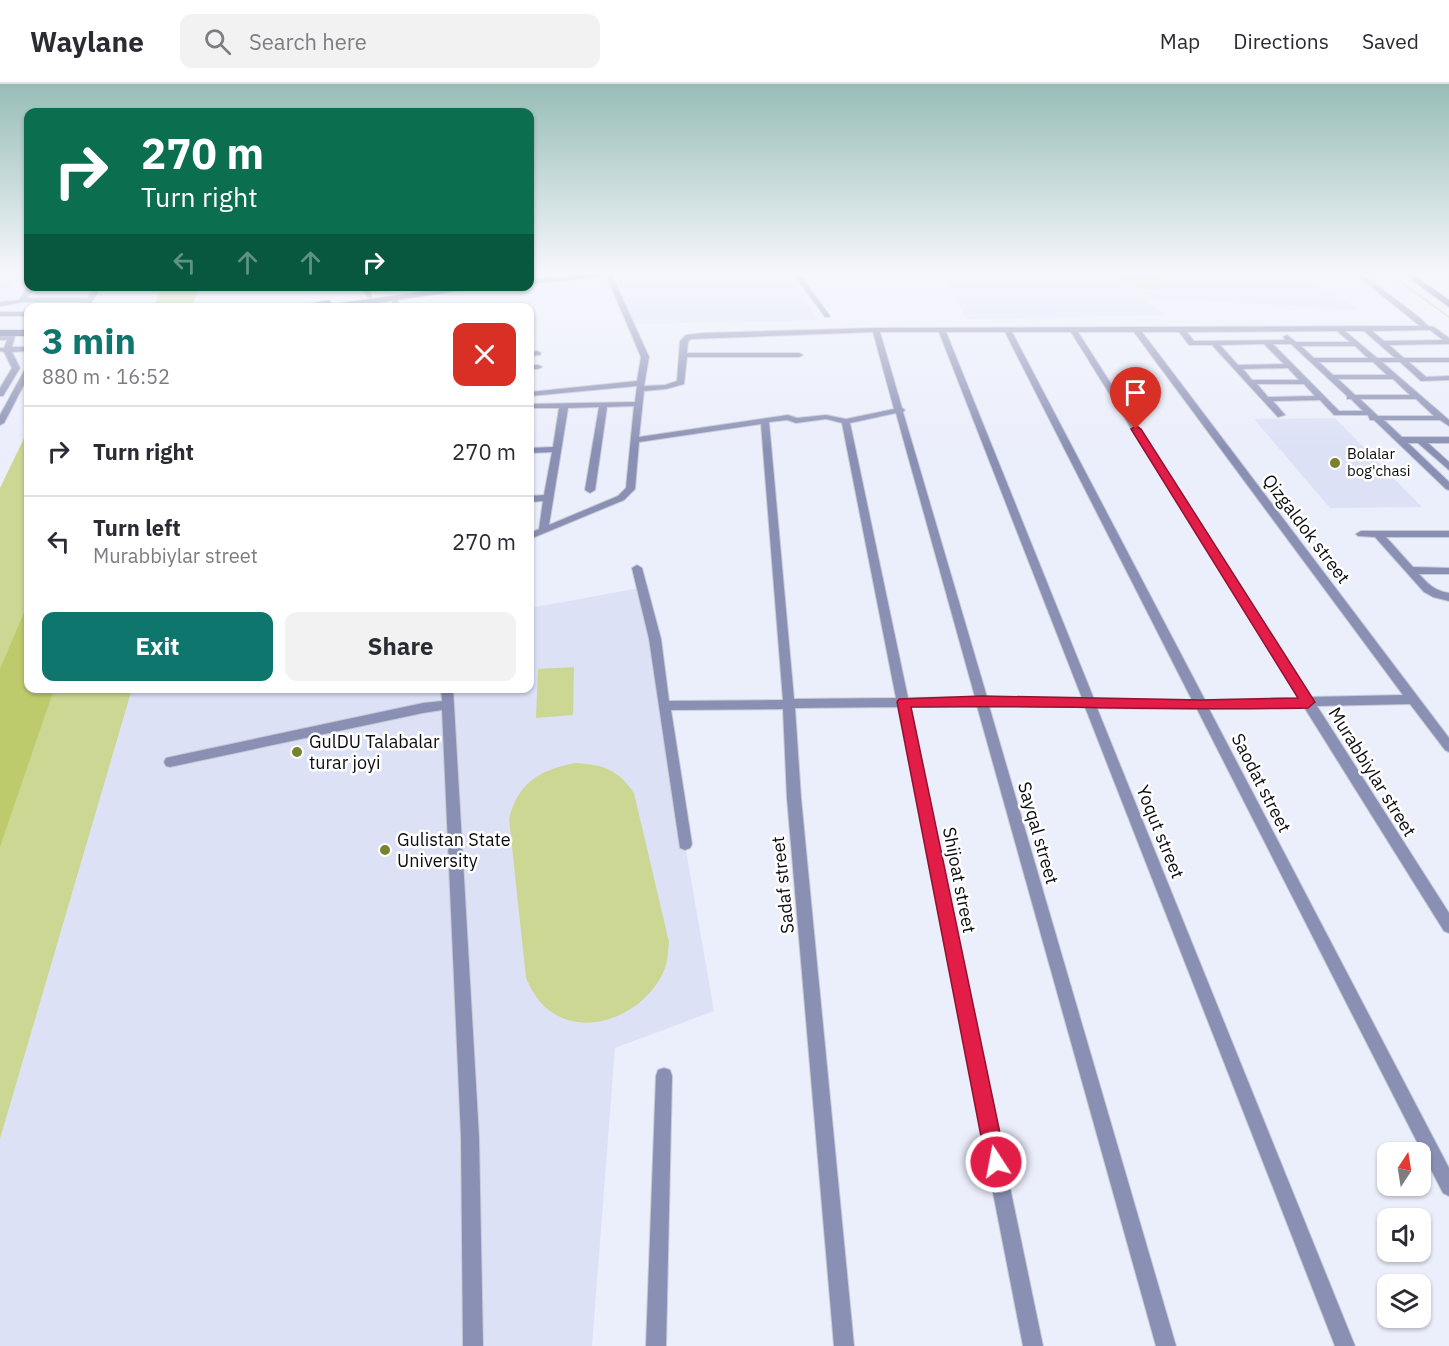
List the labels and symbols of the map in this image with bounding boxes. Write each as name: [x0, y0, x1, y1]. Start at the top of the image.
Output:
pin: [1110, 367, 1161, 429]
place label: Bolalar bog'chasi: [1347, 444, 1411, 480]
marker: Bolalar bog'chasi: [1328, 456, 1342, 470]
street label: Qizgaldok street: [1258, 469, 1355, 588]
street label: Murabbiylar street: [1323, 703, 1421, 841]
street label: Saodat street: [1227, 729, 1296, 836]
place label: GulDU Talabalar turar joyi: [309, 730, 440, 774]
marker: GulDU Talabalar turar joyi: [290, 745, 304, 759]
street label: Sayqal street: [1013, 779, 1064, 887]
street label: Yoqut street: [1131, 782, 1190, 882]
street label: Shijoat street: [938, 825, 981, 935]
place label: Gulistan State University: [397, 828, 511, 872]
street label: Sadaf street: [766, 835, 799, 935]
marker: Gulistan State University: [378, 843, 392, 857]
position arrow: [964, 1130, 1028, 1194]
north arrow: [1377, 1142, 1431, 1196]

